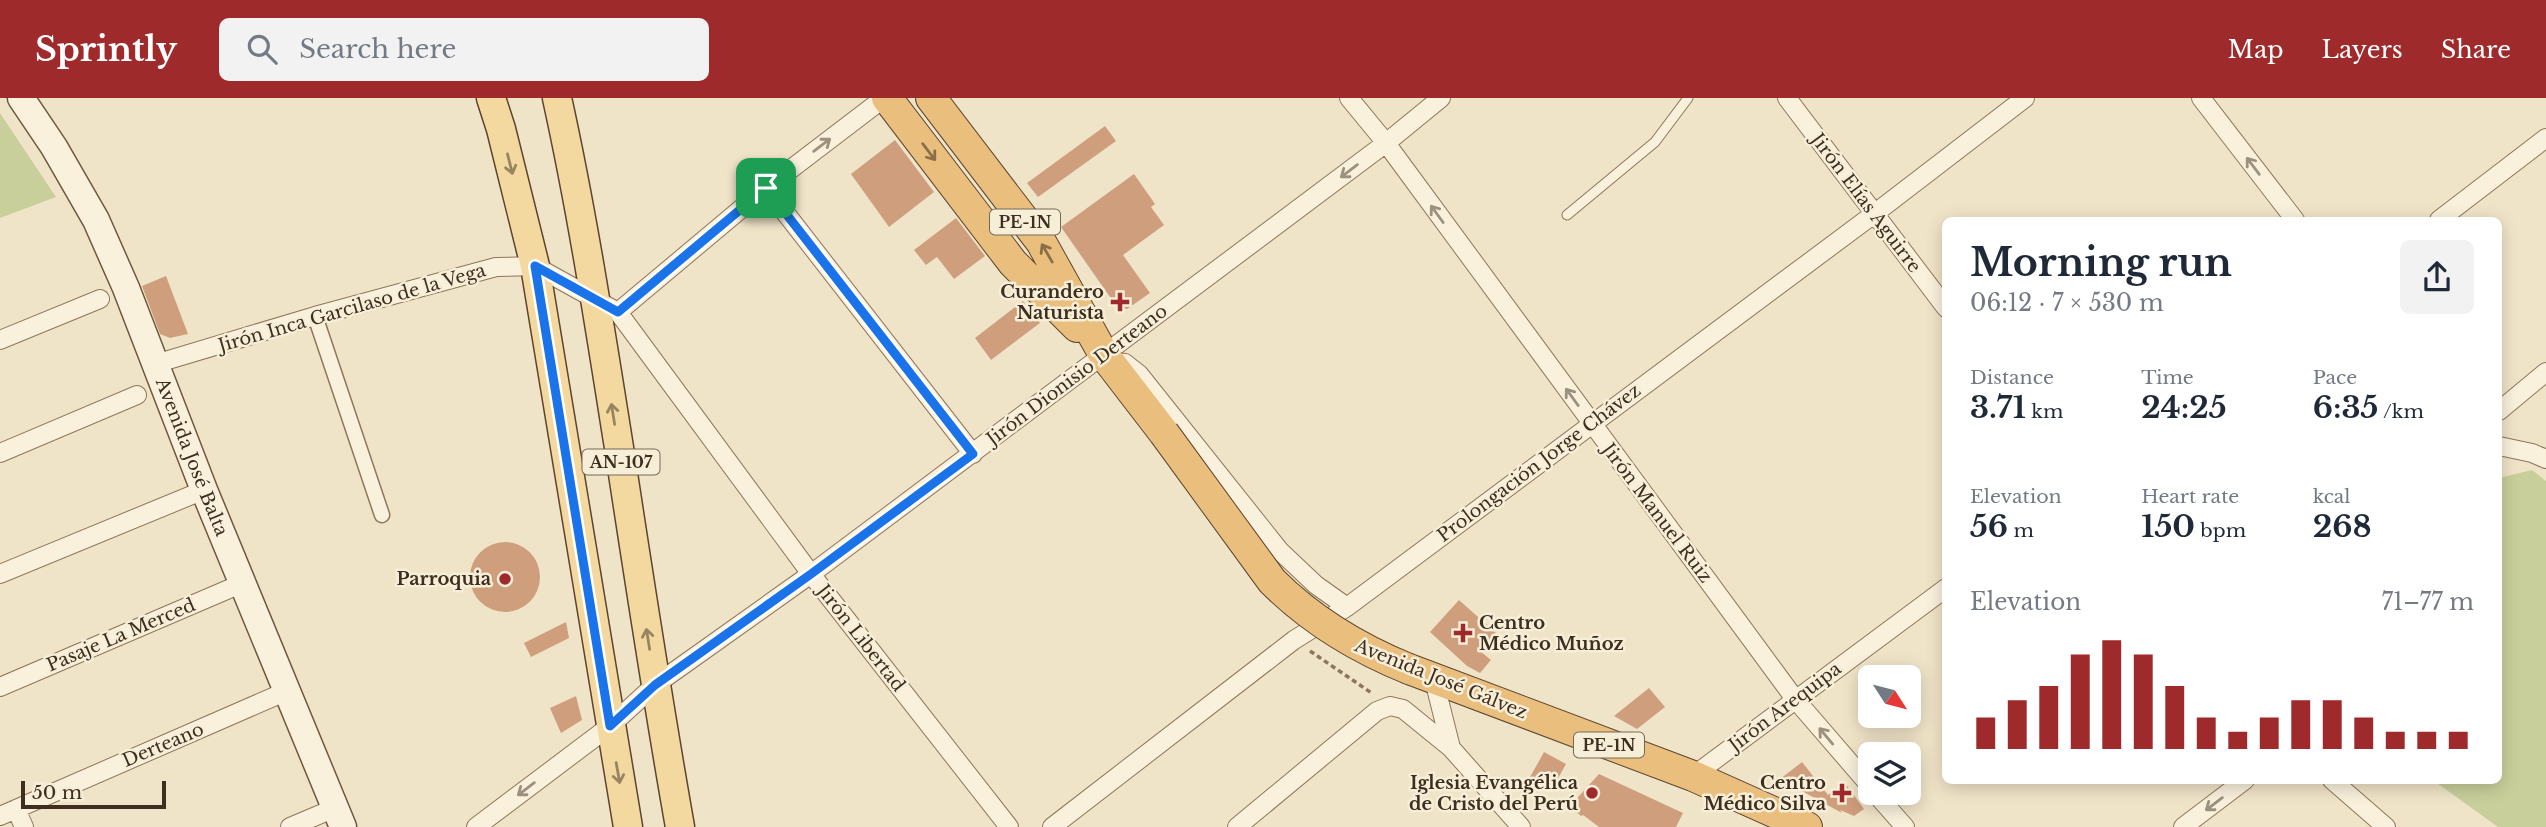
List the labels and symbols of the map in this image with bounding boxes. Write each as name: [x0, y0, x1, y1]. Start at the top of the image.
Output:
street label: Jirón Elías Aguirre: [1805, 127, 1926, 277]
one-way arrow: [812, 138, 831, 153]
one-way arrow: [921, 142, 936, 161]
one-way arrow: [504, 152, 517, 174]
one-way arrow: [2246, 157, 2261, 176]
pin: [736, 158, 796, 218]
one-way arrow: [1340, 163, 1359, 178]
one-way arrow: [1430, 205, 1445, 224]
road number: PE-1N: [990, 210, 1060, 234]
one-way arrow: [1039, 243, 1053, 263]
street label: Jirón Inca Garcilaso de la Vega: [214, 259, 488, 357]
place label: Curandero Naturista: [1000, 281, 1105, 324]
marker: Curandero Naturista: [1110, 292, 1130, 312]
street label: Jirón Dionisio Derteano: [981, 300, 1172, 451]
street label: Avenida José Balta: [150, 374, 233, 539]
street label: Prolongación Jorge Chávez: [1433, 379, 1645, 547]
one-way arrow: [1565, 388, 1579, 407]
one-way arrow: [606, 403, 619, 426]
street label: Jirón Manuel Ruiz: [1596, 437, 1717, 587]
road number: AN-107: [582, 450, 660, 474]
place label: Parroquia: [397, 568, 492, 590]
marker: Parroquia: [497, 571, 513, 587]
street label: Jirón Libertad: [811, 579, 910, 696]
street label: Pasaje La Merced: [43, 594, 199, 676]
place label: Centro Médico Muñoz: [1479, 612, 1624, 655]
marker: Centro Médico Muñoz: [1453, 623, 1473, 643]
one-way arrow: [641, 628, 654, 651]
street label: Avenida José Gálvez: [1351, 634, 1530, 724]
street label: Jirón Arequipa: [1723, 658, 1845, 758]
north arrow: [1858, 665, 1922, 728]
street label: Derteano: [119, 718, 207, 772]
one-way arrow: [1818, 727, 1834, 745]
road number: PE-1N: [1574, 732, 1644, 758]
one-way arrow: [612, 761, 625, 784]
place label: Iglesia Evangélica de Cristo del Perú: [1409, 772, 1579, 815]
place label: Centro Médico Silva: [1704, 772, 1827, 815]
scale bar: [21, 778, 166, 810]
one-way arrow: [517, 782, 536, 797]
marker: Centro Médico Silva: [1832, 783, 1852, 803]
marker: Iglesia Evangélica de Cristo del Perú: [1584, 785, 1600, 801]
one-way arrow: [2205, 796, 2224, 811]

